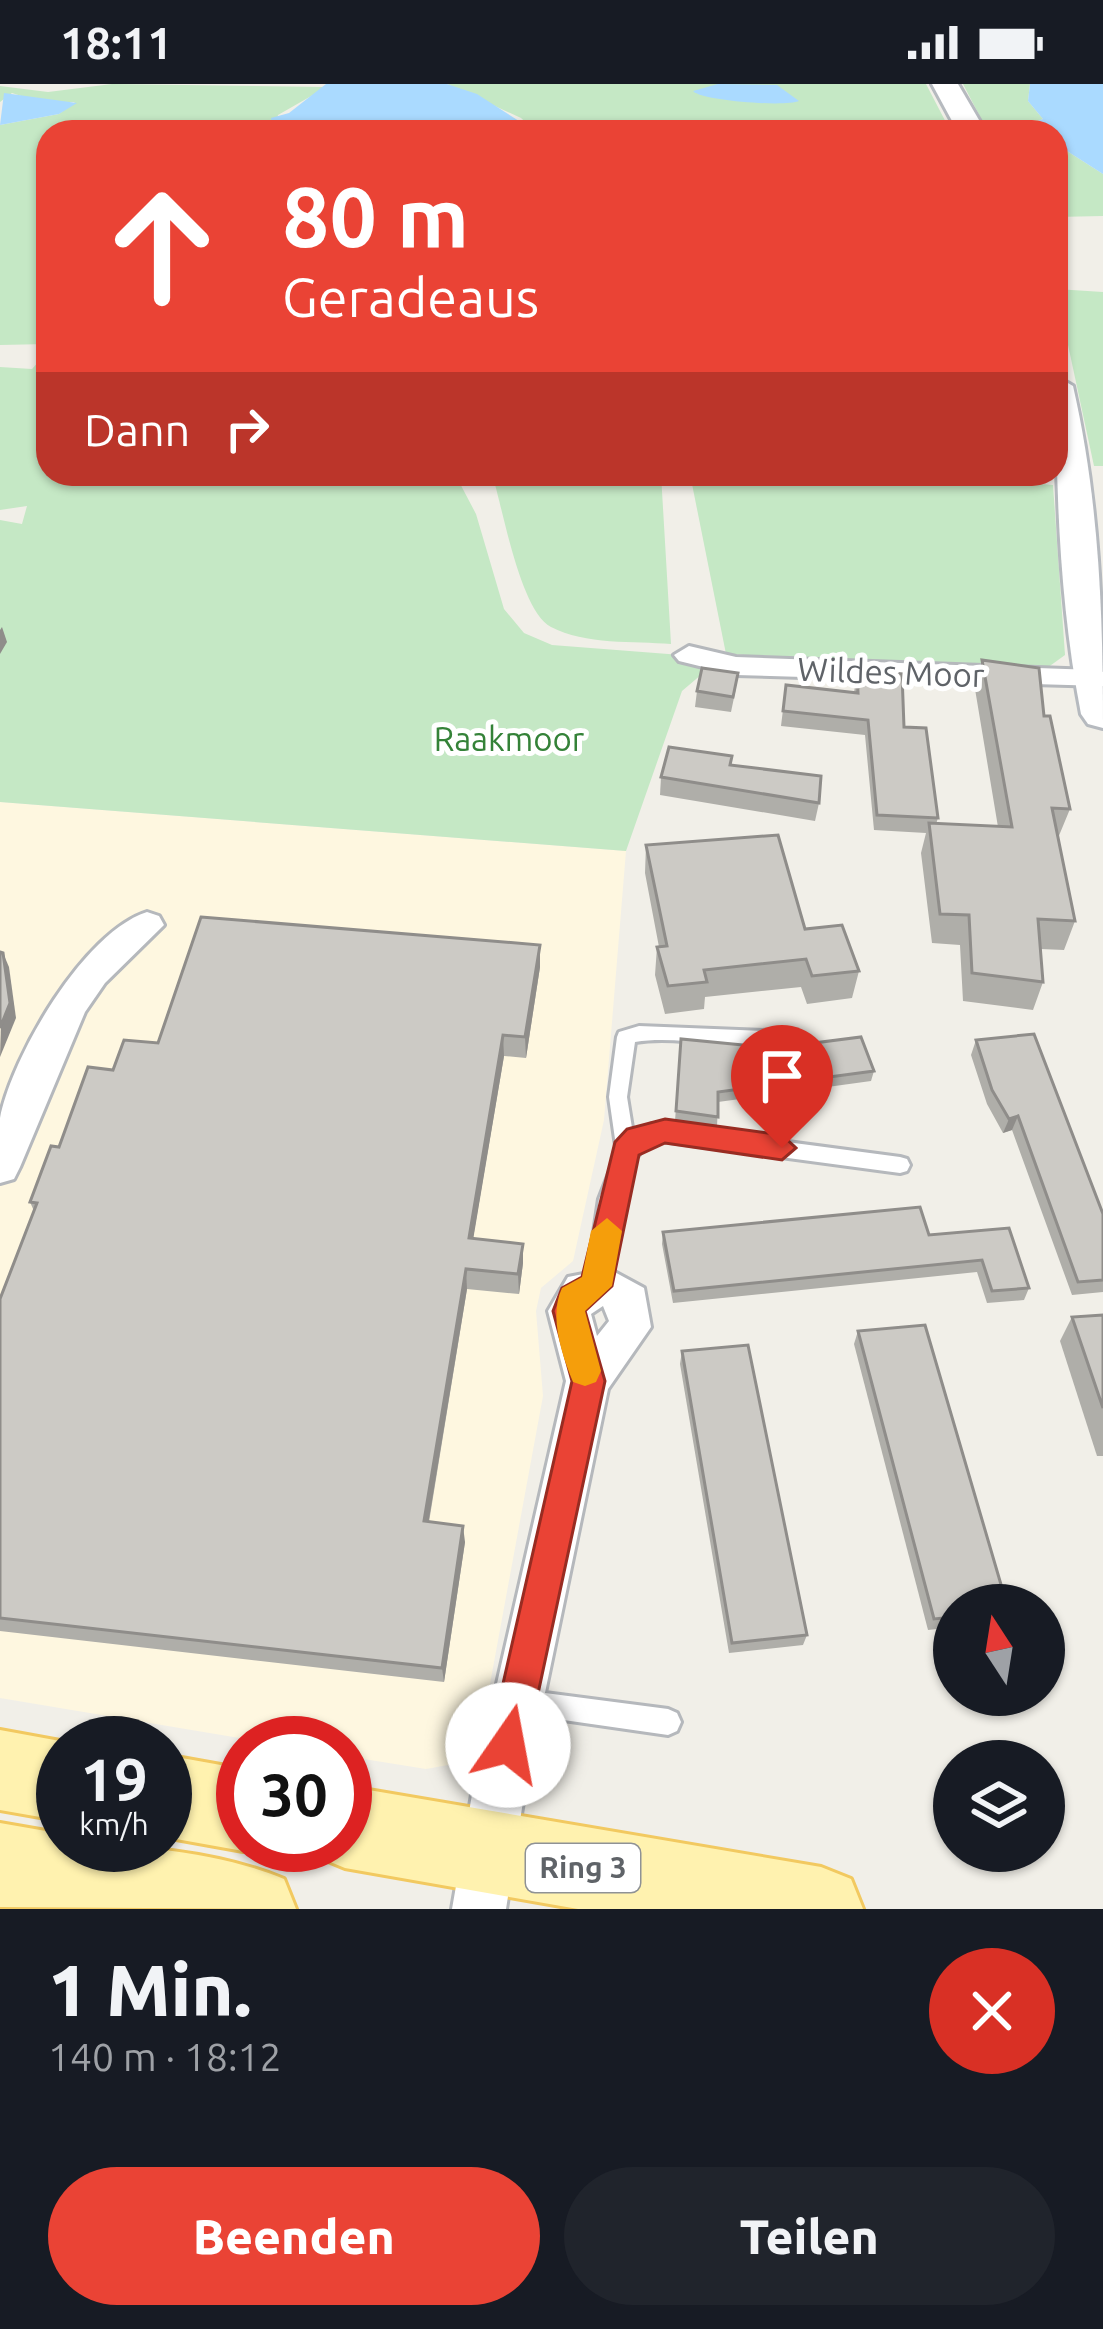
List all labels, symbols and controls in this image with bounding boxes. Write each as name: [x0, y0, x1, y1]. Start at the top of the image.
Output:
text: 18:11: [60, 17, 173, 68]
icon: ahead: [84, 168, 240, 324]
text: 80 m: [282, 169, 469, 263]
text: Geradeaus: [282, 267, 539, 327]
icon: right: [214, 396, 280, 462]
text: Dann: [84, 404, 190, 455]
street label: Wildes Moor: [797, 650, 986, 693]
park label: Raakmoor: [434, 720, 585, 757]
pin: [731, 1025, 833, 1148]
icon: arrive: [749, 1043, 815, 1109]
north arrow: [933, 1584, 1065, 1716]
map controls: [933, 1584, 1065, 1872]
position arrow: [445, 1682, 571, 1808]
speed limit sign: 30: [216, 1716, 372, 1872]
button: layers: [933, 1740, 1065, 1872]
text: 19: [80, 1745, 148, 1812]
text: km/h: [79, 1807, 149, 1841]
road number: Ring 3: [526, 1844, 640, 1892]
button: close: [929, 1948, 1055, 2074]
text: 1 Min.: [48, 1949, 251, 2030]
text: 140 m · 18:12: [48, 2035, 282, 2078]
button: Beenden: [48, 2167, 540, 2305]
button: Teilen: [564, 2167, 1055, 2305]

